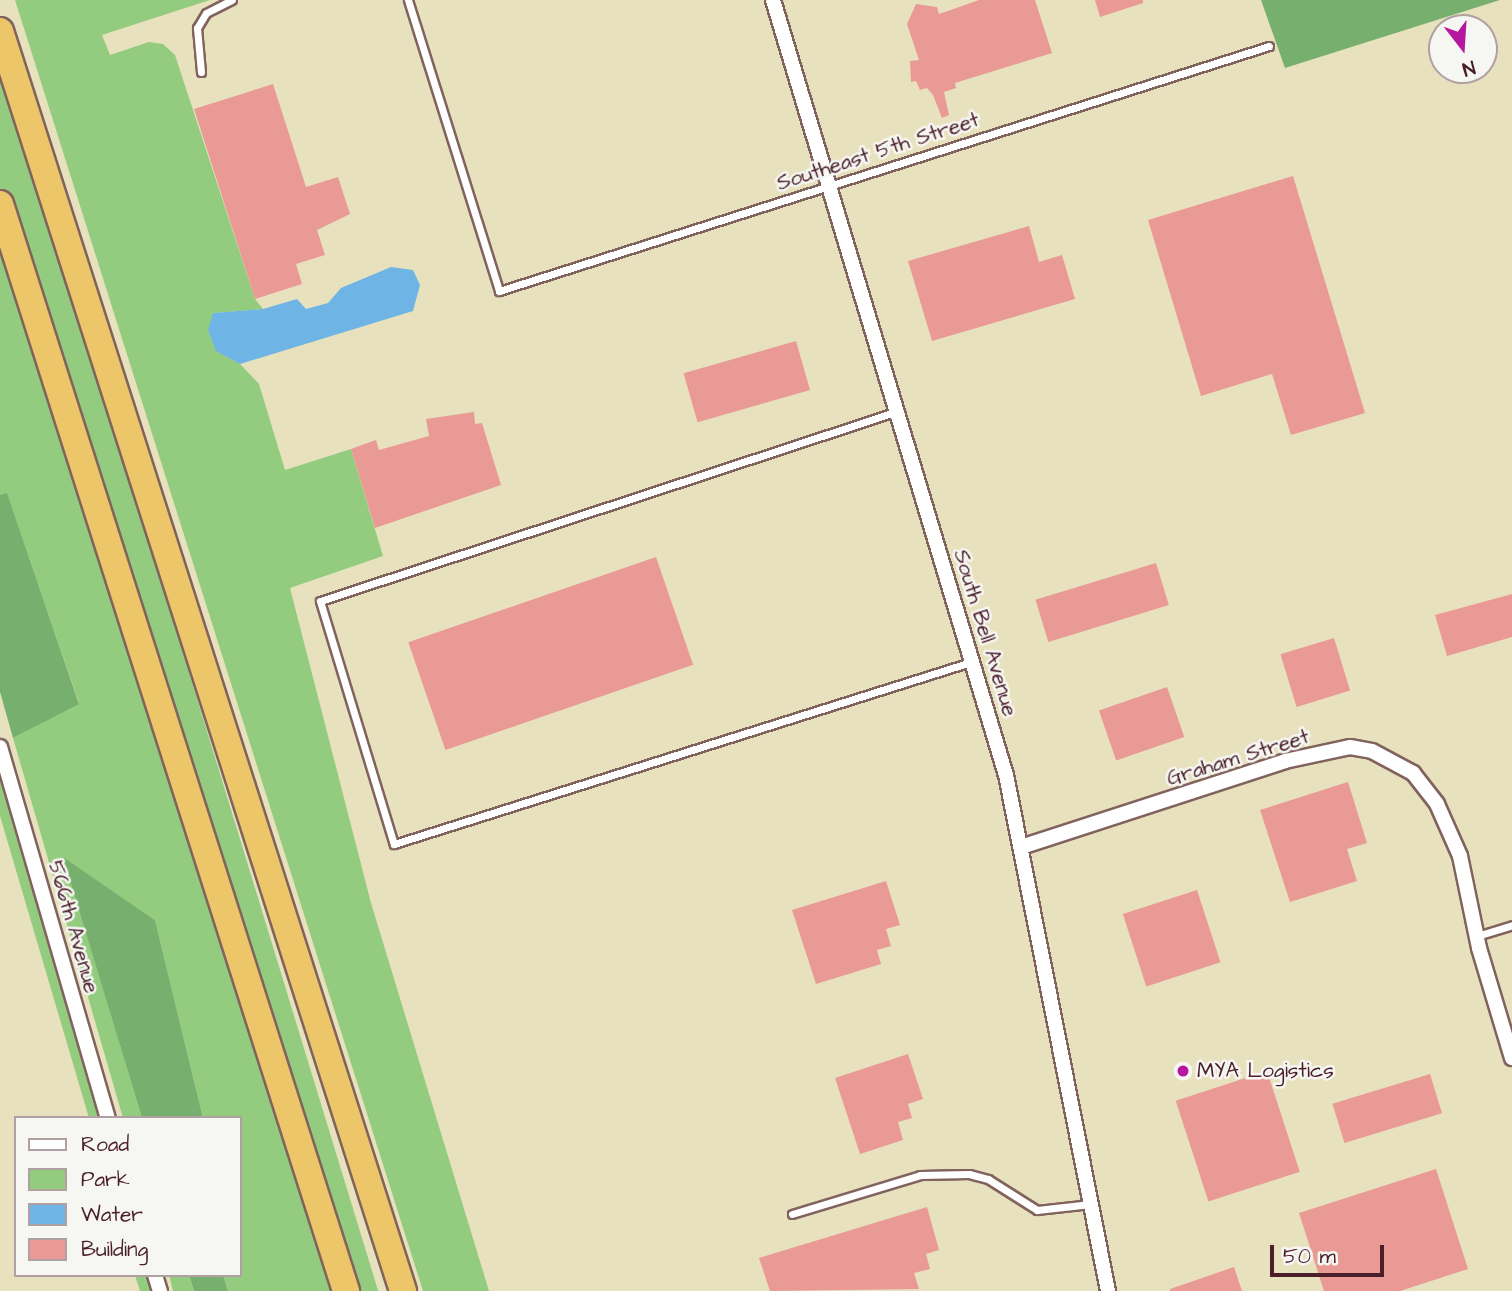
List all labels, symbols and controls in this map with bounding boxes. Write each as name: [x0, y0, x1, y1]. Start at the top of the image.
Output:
north arrow: [1428, 14, 1498, 84]
text: N: [1459, 53, 1478, 82]
street label: Southeast 5th Street: [774, 107, 982, 197]
street label: South Bell Avenue: [948, 547, 1022, 719]
street label: Graham Street: [1164, 724, 1312, 792]
street label: 566th Avenue: [42, 858, 104, 996]
place label: MYA Logistics: [1197, 1058, 1334, 1084]
marker: MYA Logistics: [1175, 1063, 1191, 1079]
legend: [14, 1116, 242, 1277]
text: Road: [81, 1130, 129, 1159]
text: Park: [81, 1165, 130, 1194]
text: Water: [81, 1200, 143, 1229]
scale bar: [1274, 1232, 1388, 1276]
text: Building: [81, 1235, 148, 1264]
text: 50 m: [1283, 1242, 1336, 1271]

